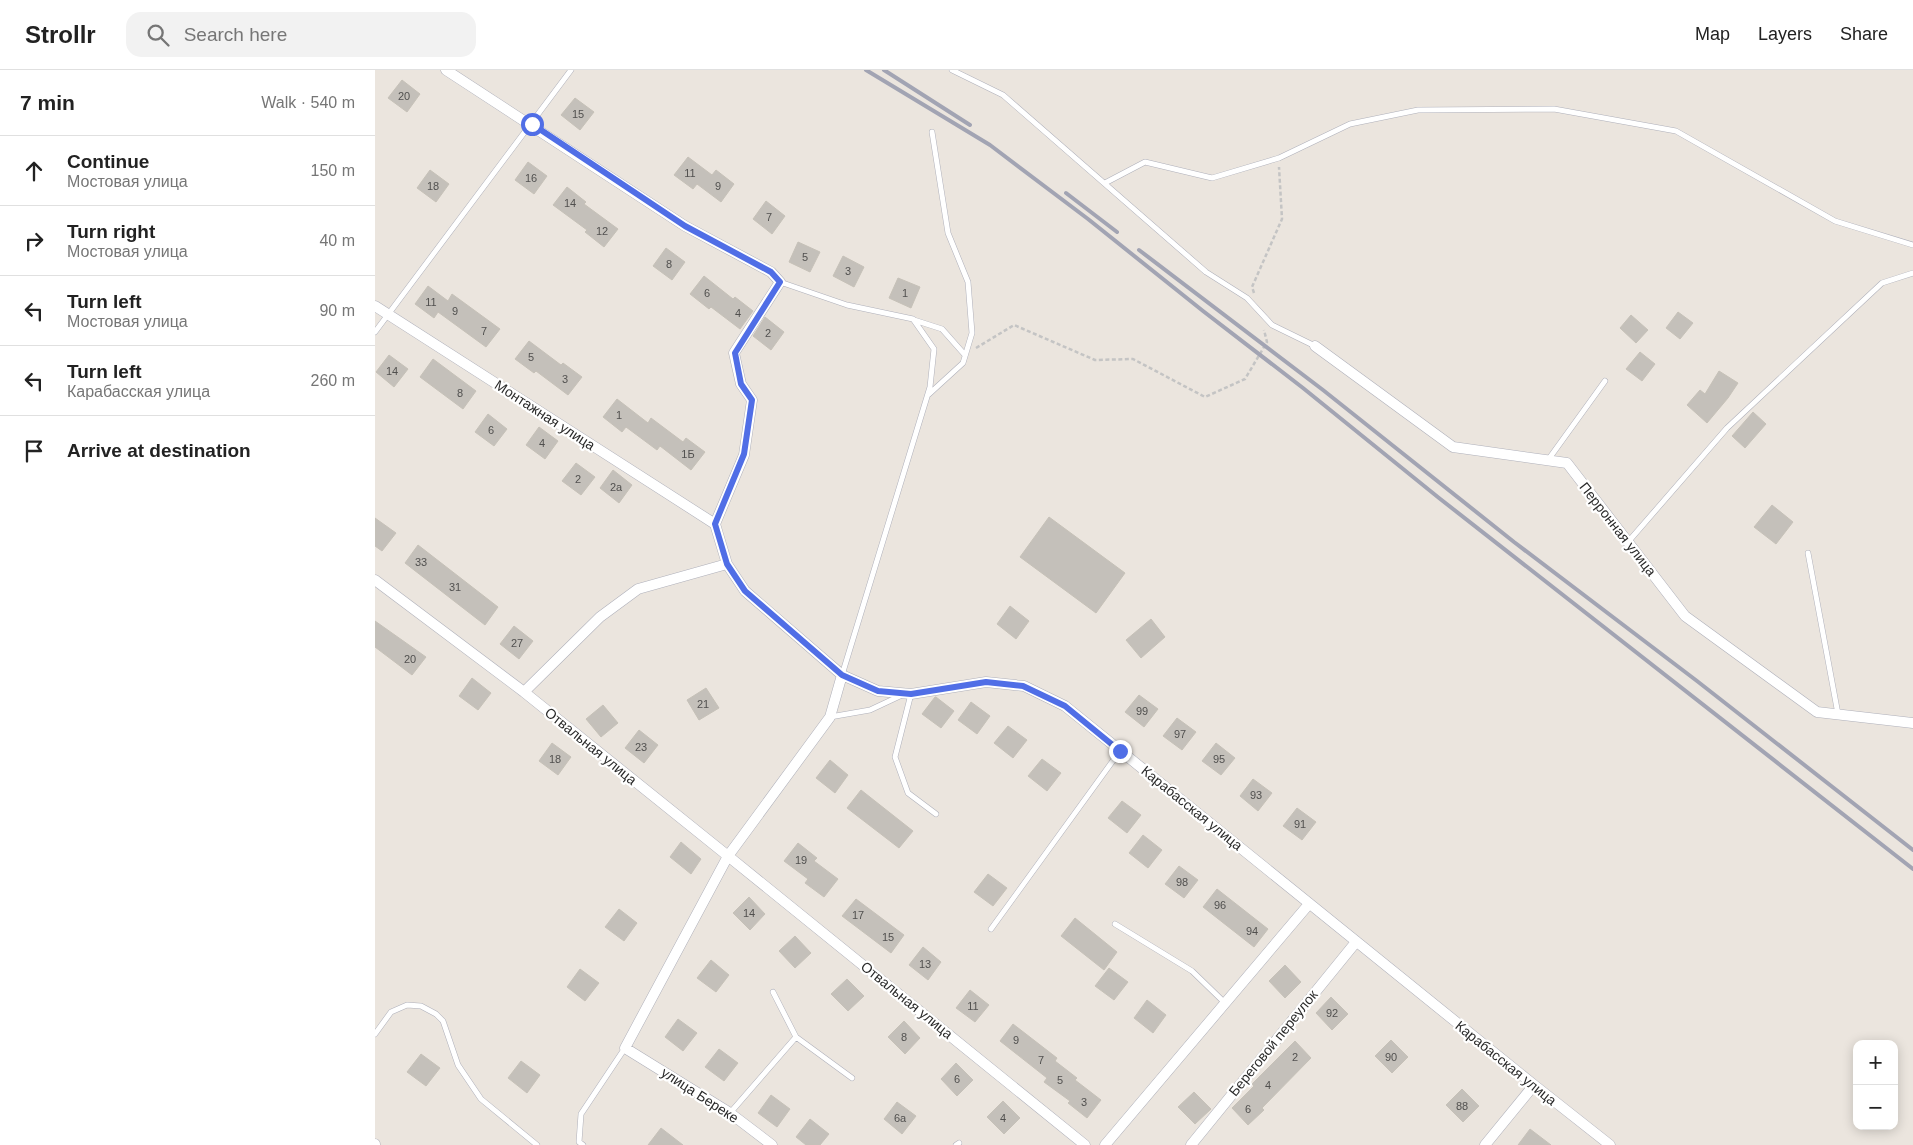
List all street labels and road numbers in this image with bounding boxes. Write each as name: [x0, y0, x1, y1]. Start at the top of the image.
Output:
street label: Монтажная улица: [492, 377, 598, 453]
street label: Перронная улица: [1576, 479, 1660, 579]
street label: Отвальная улица: [542, 704, 640, 788]
street label: Карабасская улица: [1138, 762, 1246, 854]
street label: Отвальная улица: [858, 958, 956, 1042]
street label: Береговой переулок: [1225, 986, 1321, 1099]
street label: Карабасская улица: [1452, 1017, 1560, 1109]
street label: улица Береке: [658, 1064, 742, 1126]

